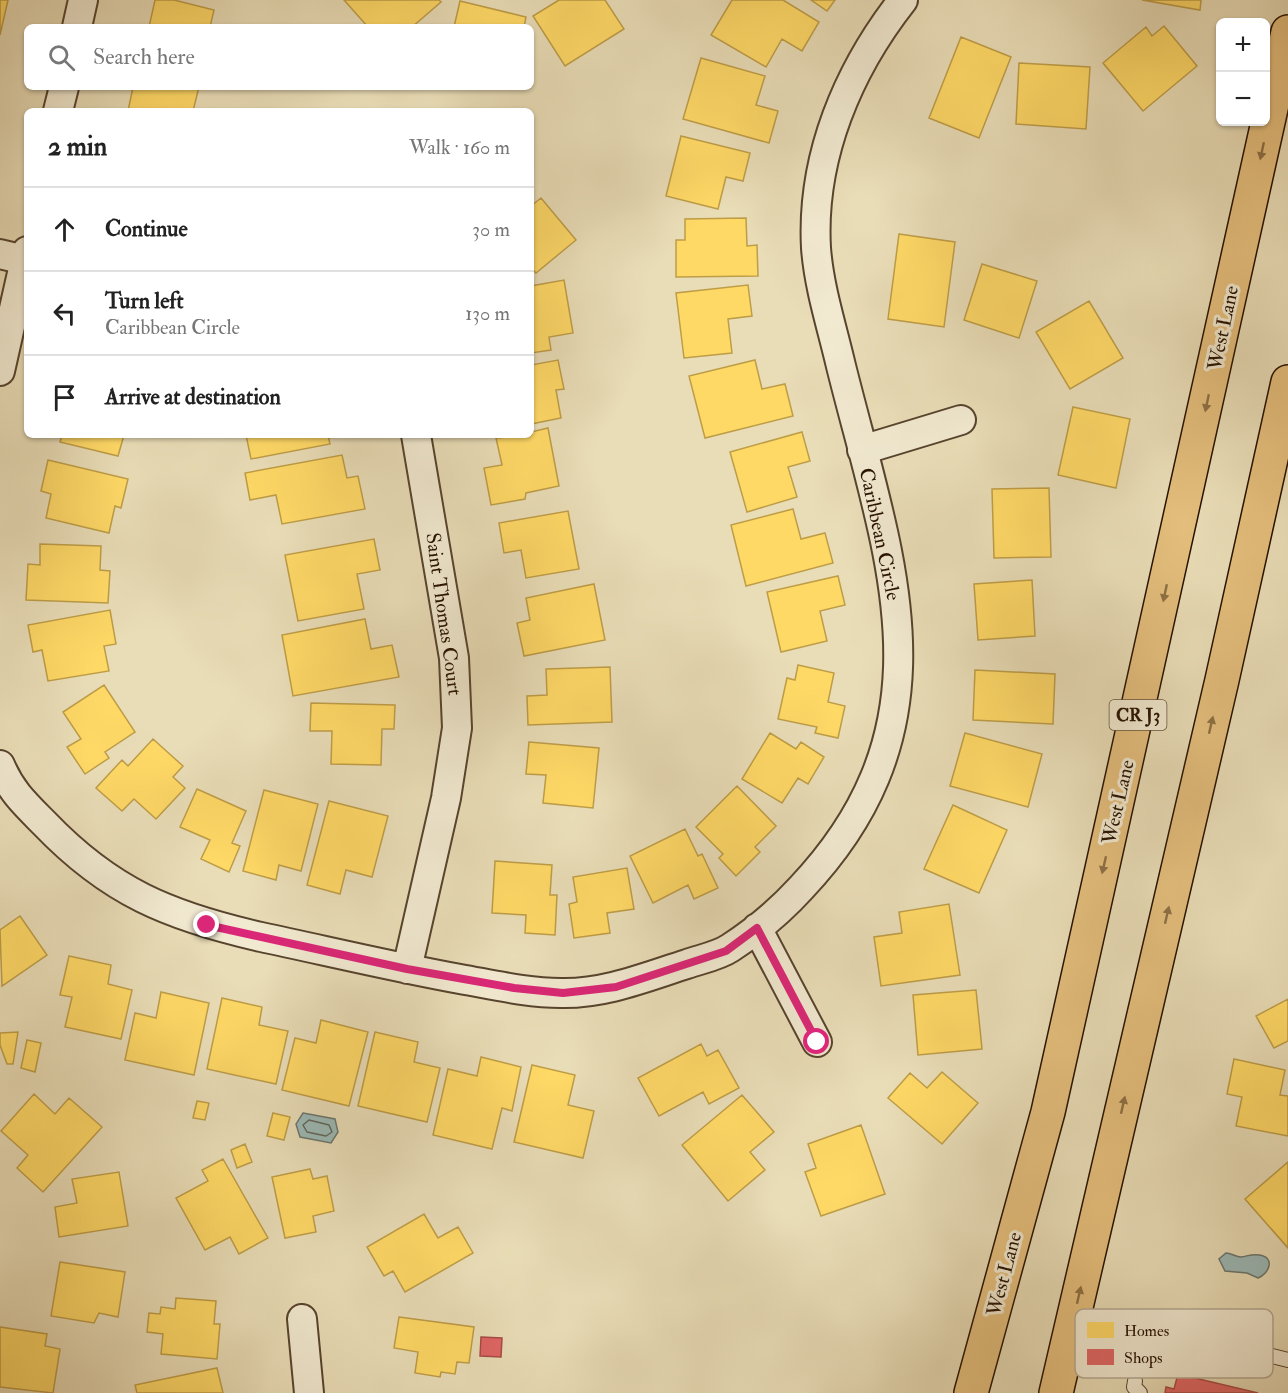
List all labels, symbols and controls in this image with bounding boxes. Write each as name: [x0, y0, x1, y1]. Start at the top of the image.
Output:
map controls: [1216, 18, 1270, 126]
button: +: [1216, 18, 1270, 72]
search box: [24, 24, 534, 90]
icon: search: [45, 41, 78, 74]
text: Search here: [93, 43, 195, 71]
button: −: [1216, 72, 1270, 126]
text: 2 min: [48, 131, 107, 163]
text: Walk · 160 m: [409, 135, 510, 160]
one-way arrow: [1257, 141, 1266, 160]
icon: ahead: [48, 213, 81, 246]
text: Continue: [105, 215, 188, 243]
text: 30 m: [472, 217, 510, 242]
street label: West Lane: [1202, 283, 1244, 374]
text: Turn left: [105, 287, 184, 315]
icon: left: [48, 297, 81, 330]
text: 130 m: [465, 301, 510, 326]
text: Caribbean Circle: [105, 315, 240, 340]
icon: arrive: [48, 381, 81, 414]
text: Arrive at destination: [105, 383, 281, 411]
one-way arrow: [1202, 393, 1211, 412]
street label: Caribbean Circle: [854, 465, 906, 603]
street label: Saint Thomas Court: [420, 531, 468, 697]
one-way arrow: [1159, 584, 1169, 602]
road number: CR J3: [1110, 700, 1166, 730]
one-way arrow: [1207, 716, 1217, 735]
street label: West Lane: [1096, 757, 1140, 848]
one-way arrow: [1099, 856, 1108, 875]
one-way arrow: [1163, 905, 1172, 924]
route end: [193, 911, 219, 937]
route start: [803, 1028, 829, 1054]
one-way arrow: [1118, 1096, 1128, 1114]
street label: West Lane: [981, 1229, 1027, 1320]
one-way arrow: [1074, 1286, 1084, 1304]
legend: [1075, 1309, 1273, 1378]
text: Homes: [1124, 1321, 1169, 1341]
text: Shops: [1124, 1348, 1163, 1369]

